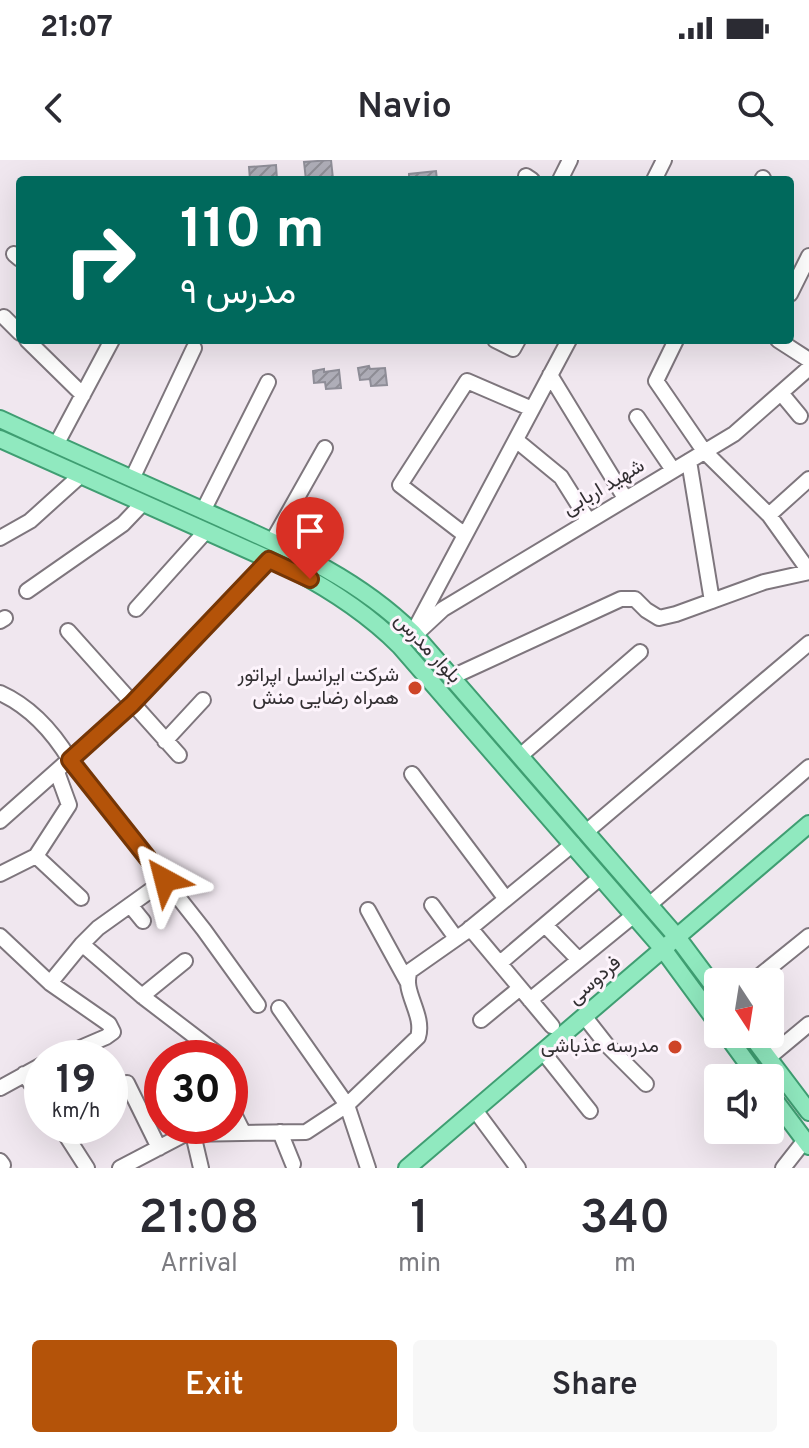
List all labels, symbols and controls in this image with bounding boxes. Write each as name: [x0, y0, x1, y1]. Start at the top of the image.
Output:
text: 21:07: [40, 10, 113, 47]
text: Navio: [357, 85, 452, 131]
icon: back: [32, 86, 76, 130]
icon: search: [733, 86, 777, 130]
text: 110 m: [180, 197, 325, 267]
icon: right: [48, 208, 152, 312]
text: مدرس ۹: [180, 271, 296, 317]
street label: شهید اربابی: [558, 453, 650, 523]
pin: [276, 497, 344, 579]
icon: arrive: [288, 509, 332, 553]
street label: بلوار مدرس: [388, 608, 466, 690]
place label: شرکت ایرانسل اپراتور همراه رضایی منش: [237, 663, 399, 712]
marker: شرکت ایرانسل اپراتور همراه رضایی منش: [406, 679, 424, 697]
position arrow: [123, 838, 207, 922]
street label: فردوسی: [563, 951, 627, 1011]
north arrow: [704, 968, 784, 1048]
map controls: [704, 968, 784, 1144]
place label: مدرسه عذباشی: [541, 1034, 659, 1060]
marker: مدرسه عذباشی: [666, 1038, 684, 1056]
speed limit sign: 30: [144, 1040, 248, 1144]
text: 19: [56, 1057, 96, 1107]
button: sound: [704, 1064, 784, 1144]
text: km/h: [52, 1099, 100, 1125]
text: 21:08: [139, 1190, 259, 1250]
text: 1: [410, 1190, 429, 1250]
text: 340: [580, 1190, 670, 1250]
text: Arrival: [160, 1248, 238, 1281]
text: min: [398, 1248, 441, 1281]
text: m: [614, 1248, 636, 1281]
button: Exit: [32, 1340, 397, 1432]
button: Share: [413, 1340, 777, 1432]

